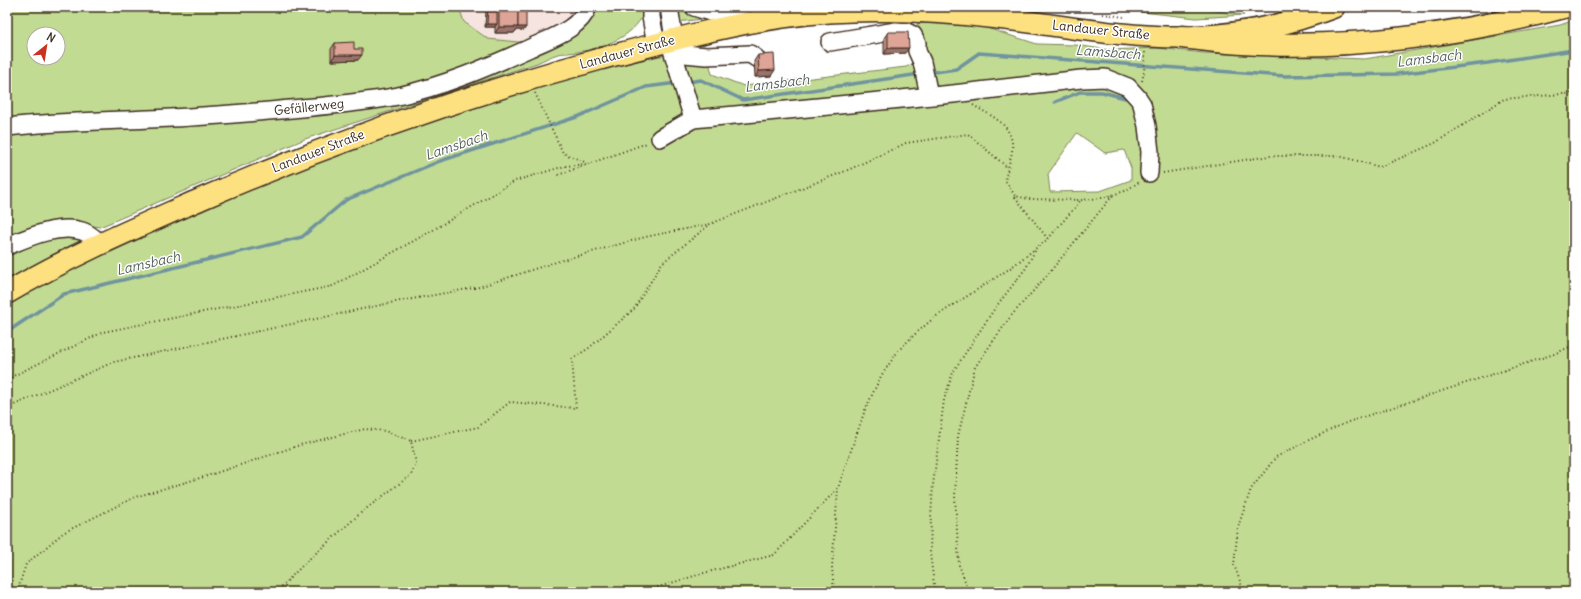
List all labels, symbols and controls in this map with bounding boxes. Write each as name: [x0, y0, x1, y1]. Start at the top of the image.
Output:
street label: Landauer Straße: [1051, 16, 1151, 44]
north arrow: [26, 26, 66, 66]
text: N: [44, 29, 58, 45]
street label: Landauer Straße: [578, 31, 676, 73]
water label: Lamsbach: [1075, 41, 1142, 63]
water label: Lamsbach: [1396, 45, 1463, 71]
water label: Lamsbach: [744, 70, 811, 96]
street label: Gefällerweg: [273, 95, 345, 119]
street label: Landauer Straße: [269, 126, 367, 176]
water label: Lamsbach: [422, 126, 491, 164]
water label: Lamsbach: [114, 247, 183, 279]

